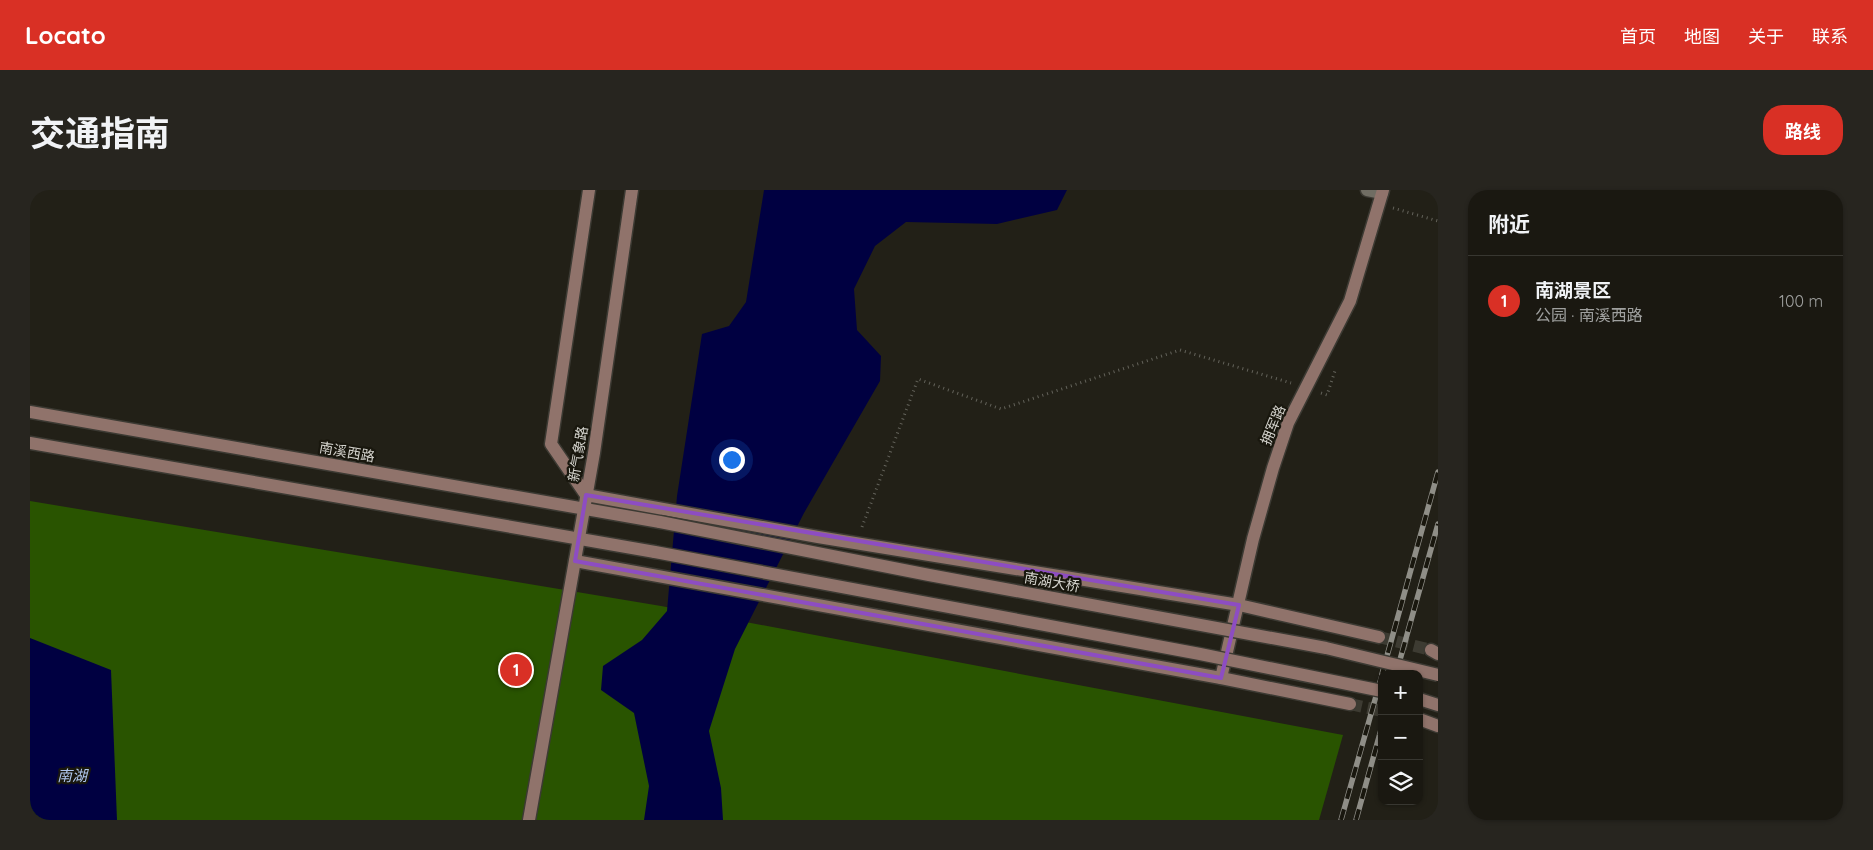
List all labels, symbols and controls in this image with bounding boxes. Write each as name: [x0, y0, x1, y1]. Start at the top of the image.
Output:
text: Locato: [25, 20, 106, 50]
text: 首页: [1620, 25, 1656, 48]
text: 地图: [1684, 25, 1720, 48]
text: 关于: [1748, 25, 1784, 48]
text: 联系: [1812, 25, 1848, 48]
button: 路线: [1763, 105, 1843, 155]
text: 交通指南: [30, 111, 170, 155]
text: 附近: [1488, 211, 1530, 237]
text: 南湖景区: [1535, 278, 1611, 302]
text: 1: [1501, 291, 1507, 311]
text: 100 m: [1779, 291, 1823, 311]
text: 公园 · 南溪西路: [1535, 305, 1643, 325]
street label: 拥军路: [1257, 402, 1289, 448]
street label: 新气象路: [564, 425, 592, 483]
street label: 南溪西路: [318, 438, 376, 466]
your location: [719, 447, 745, 473]
street label: 南湖大桥: [1023, 568, 1081, 596]
pin: 1: [500, 651, 532, 689]
map controls: [1378, 670, 1423, 805]
button: +: [1378, 670, 1423, 715]
button: −: [1378, 715, 1423, 760]
button: layers: [1378, 760, 1423, 805]
water label: 南湖: [57, 766, 89, 785]

